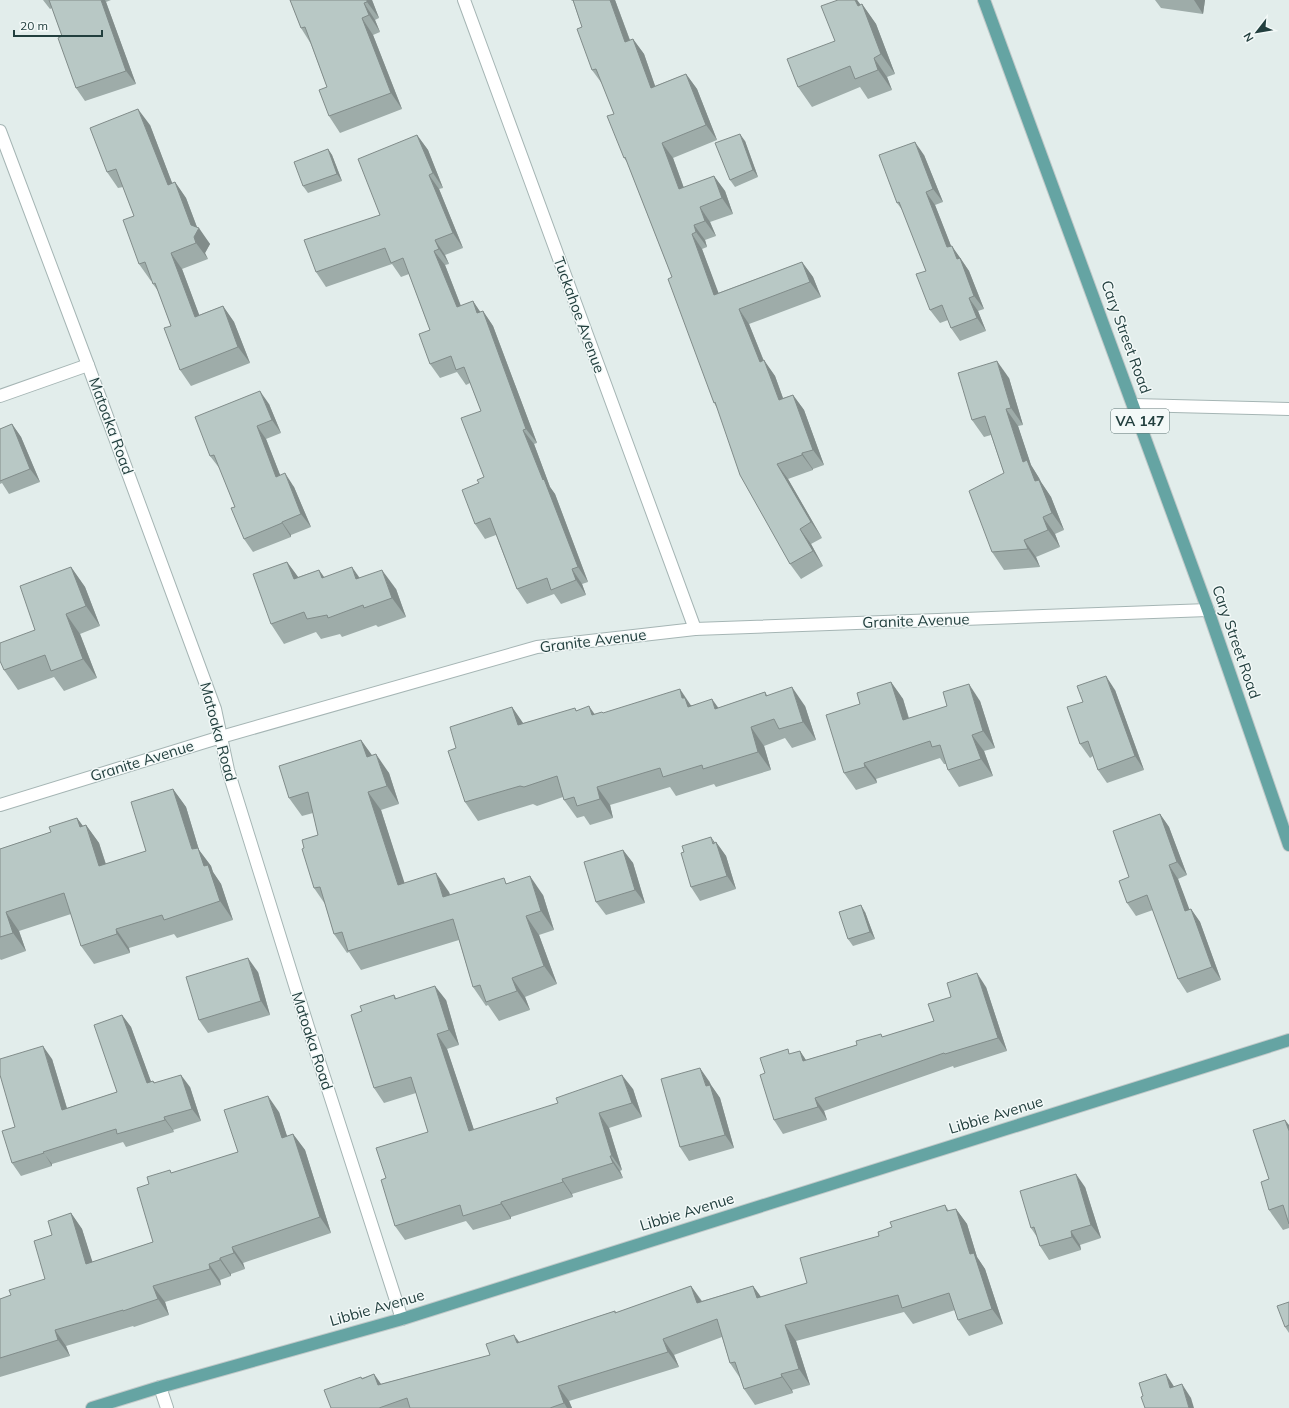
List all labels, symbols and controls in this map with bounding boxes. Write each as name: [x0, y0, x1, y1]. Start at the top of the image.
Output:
scale bar: [14, 12, 102, 38]
north arrow: [1237, 12, 1277, 52]
text: 20 m: [20, 18, 48, 33]
text: N: [1240, 30, 1257, 44]
street label: Tuckahoe Avenue: [550, 254, 609, 376]
street label: Cary Street Road: [1097, 278, 1156, 396]
street label: Matoaka Road: [85, 375, 138, 477]
road number: VA 147: [1111, 409, 1169, 433]
street label: Cary Street Road: [1208, 583, 1265, 701]
street label: Granite Avenue: [862, 609, 970, 632]
street label: Granite Avenue: [539, 625, 647, 656]
street label: Matoaka Road: [196, 680, 241, 784]
street label: Granite Avenue: [88, 736, 196, 785]
street label: Matoaka Road: [288, 989, 337, 1092]
street label: Libbie Avenue: [946, 1091, 1045, 1138]
street label: Libbie Avenue: [637, 1188, 736, 1235]
street label: Libbie Avenue: [327, 1285, 426, 1330]

